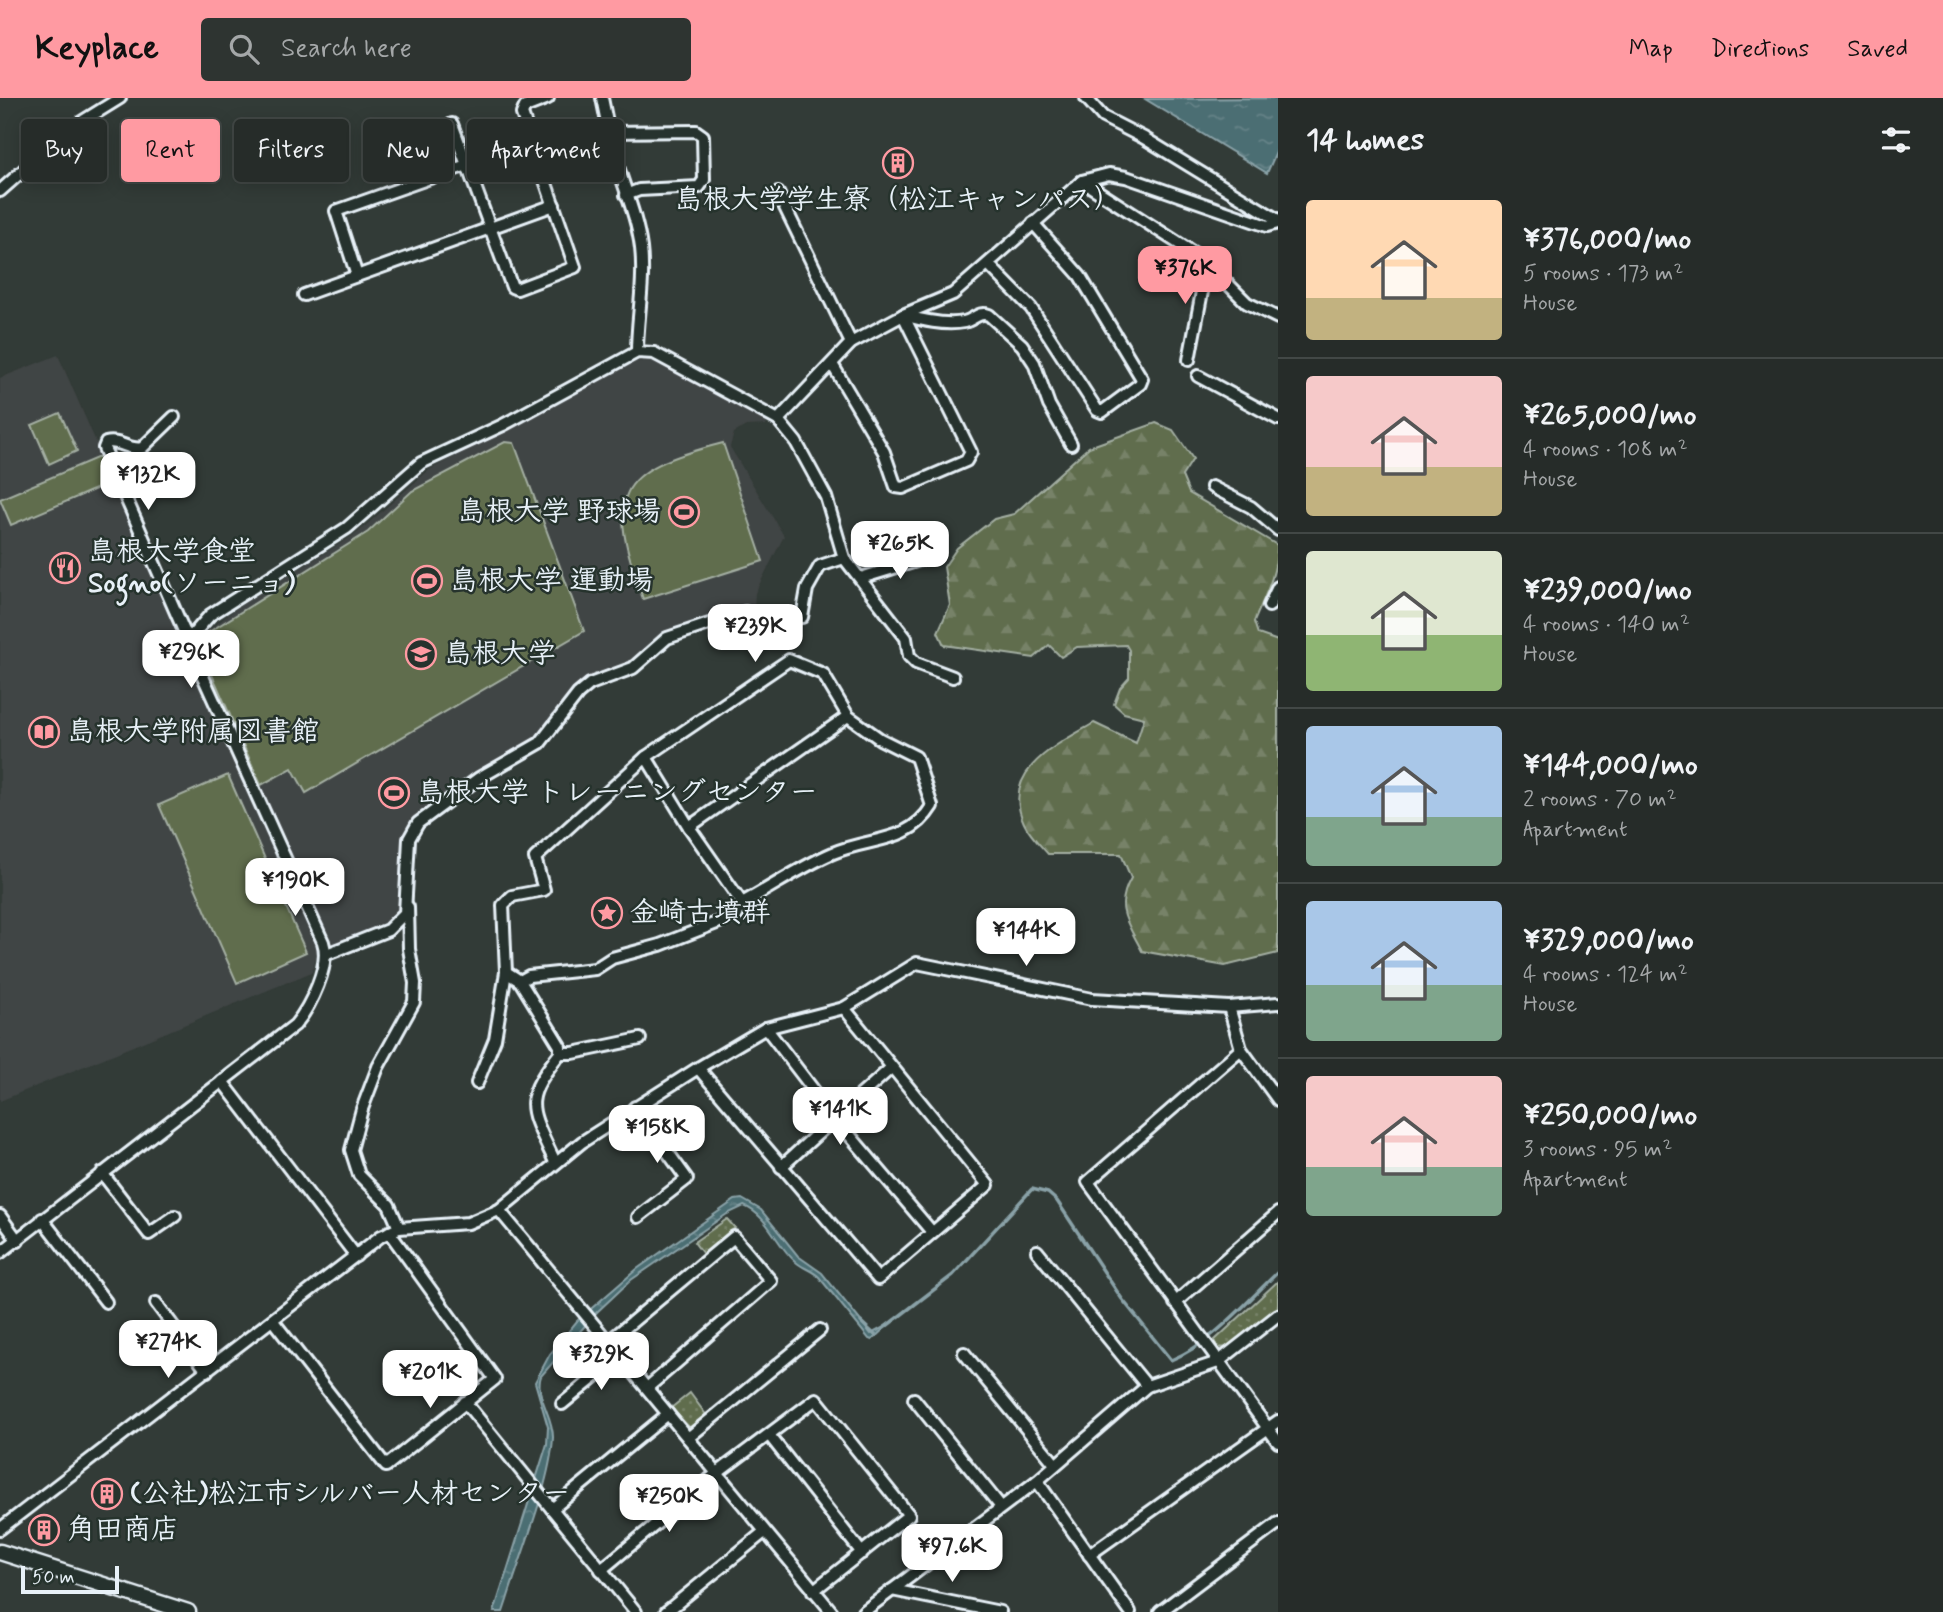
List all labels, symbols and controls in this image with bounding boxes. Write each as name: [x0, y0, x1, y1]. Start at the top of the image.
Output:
search box: [201, 18, 691, 81]
text: Keyplace: [35, 27, 159, 71]
icon: search: [225, 30, 263, 68]
text: Search here: [281, 32, 412, 66]
text: Map: [1629, 34, 1673, 65]
text: Directions: [1711, 34, 1809, 65]
text: Saved: [1847, 34, 1908, 65]
chip: Buy: [21, 119, 107, 182]
chip: Rent: [121, 119, 220, 182]
chip: Filters: [234, 119, 349, 182]
chip: New: [363, 119, 453, 182]
chip: Apartment: [467, 119, 624, 182]
text: 14 homes: [1306, 121, 1424, 160]
icon: filters: [1877, 121, 1915, 159]
building icon: 島根大学学生寮（松江キャンパス）: [881, 146, 915, 180]
place label: 島根大学学生寮（松江キャンパス）: [675, 182, 1121, 219]
text: ¥376,000/mo: [1523, 220, 1691, 259]
icon: home: [1362, 228, 1446, 312]
pin: ¥376K: [1136, 246, 1234, 306]
text: ¥376K: [1154, 254, 1216, 284]
text: 5 rooms · 173 m²: [1523, 259, 1683, 289]
text: House: [1523, 289, 1577, 319]
text: ¥265,000/mo: [1523, 396, 1697, 435]
icon: home: [1362, 404, 1446, 488]
text: 4 rooms · 108 m²: [1523, 435, 1688, 465]
pin: ¥132K: [99, 452, 197, 512]
text: ¥132K: [116, 460, 180, 490]
text: House: [1523, 465, 1577, 495]
place label: 島根大学 野球場: [457, 494, 661, 531]
sports icon: 島根大学 野球場: [667, 495, 701, 529]
pin: ¥265K: [851, 522, 949, 581]
text: ¥265K: [867, 529, 933, 559]
place label: 島根大学食堂 Sogno(ソーニョ): [88, 534, 295, 606]
restaurant icon: 島根大学食堂 Sogno(ソーニョ): [48, 551, 82, 585]
place label: 島根大学 運動場: [450, 563, 654, 600]
sports icon: 島根大学 運動場: [410, 564, 444, 598]
text: ¥239,000/mo: [1523, 571, 1692, 610]
icon: home: [1362, 579, 1446, 663]
pin: ¥239K: [706, 604, 804, 664]
text: 4 rooms · 140 m²: [1523, 610, 1690, 640]
text: ¥239K: [724, 612, 786, 642]
pin: ¥296K: [142, 630, 240, 690]
place label: 島根大学: [444, 636, 556, 673]
school or university icon: 島根大学: [404, 637, 438, 671]
text: ¥296K: [158, 638, 224, 668]
text: House: [1523, 640, 1577, 670]
place label: 島根大学附属図書館: [67, 714, 319, 751]
library icon: 島根大学附属図書館: [27, 715, 61, 749]
text: ¥144,000/mo: [1523, 746, 1698, 785]
icon: home: [1362, 754, 1446, 838]
place label: 島根大学 トレーニングセンター: [417, 775, 818, 812]
sports icon: 島根大学 トレーニングセンター: [377, 776, 411, 810]
text: 2 rooms · 70 m²: [1523, 785, 1677, 815]
text: Apartment: [1523, 815, 1628, 845]
pin: ¥190K: [246, 858, 344, 918]
text: ¥190K: [261, 866, 329, 896]
place label: 金崎古墳群: [630, 895, 770, 932]
place icon: 金崎古墳群: [590, 896, 624, 930]
pin: ¥144K: [977, 908, 1075, 968]
text: ¥144K: [992, 916, 1060, 946]
text: ¥329,000/mo: [1523, 921, 1694, 960]
icon: home: [1362, 929, 1446, 1013]
text: 4 rooms · 124 m²: [1523, 960, 1688, 990]
text: House: [1523, 990, 1577, 1020]
pin: ¥141K: [791, 1088, 889, 1147]
text: ¥141K: [809, 1095, 871, 1125]
text: ¥250,000/mo: [1523, 1096, 1697, 1135]
icon: home: [1362, 1104, 1446, 1188]
pin: ¥158K: [608, 1105, 706, 1165]
text: ¥158K: [625, 1113, 689, 1143]
text: 3 rooms · 95 m²: [1523, 1135, 1672, 1165]
text: Apartment: [1523, 1165, 1628, 1195]
pin: ¥274K: [119, 1320, 217, 1380]
text: ¥274K: [135, 1328, 201, 1358]
pin: ¥329K: [552, 1332, 650, 1392]
text: ¥329K: [569, 1340, 633, 1370]
pin: ¥201K: [381, 1350, 479, 1410]
text: ¥201K: [399, 1358, 461, 1388]
pin: ¥250K: [620, 1474, 718, 1534]
place label: (公社)松江市シルバー人材センター: [130, 1476, 570, 1513]
building icon: (公社)松江市シルバー人材センター: [90, 1477, 124, 1511]
text: ¥250K: [636, 1482, 702, 1512]
place label: 角田商店: [67, 1512, 179, 1549]
building icon: 角田商店: [27, 1513, 61, 1547]
pin: ¥97.6K: [895, 1524, 1009, 1584]
text: ¥97.6K: [918, 1532, 986, 1562]
scale bar: [21, 1563, 119, 1595]
text: 50 m: [32, 1565, 75, 1590]

